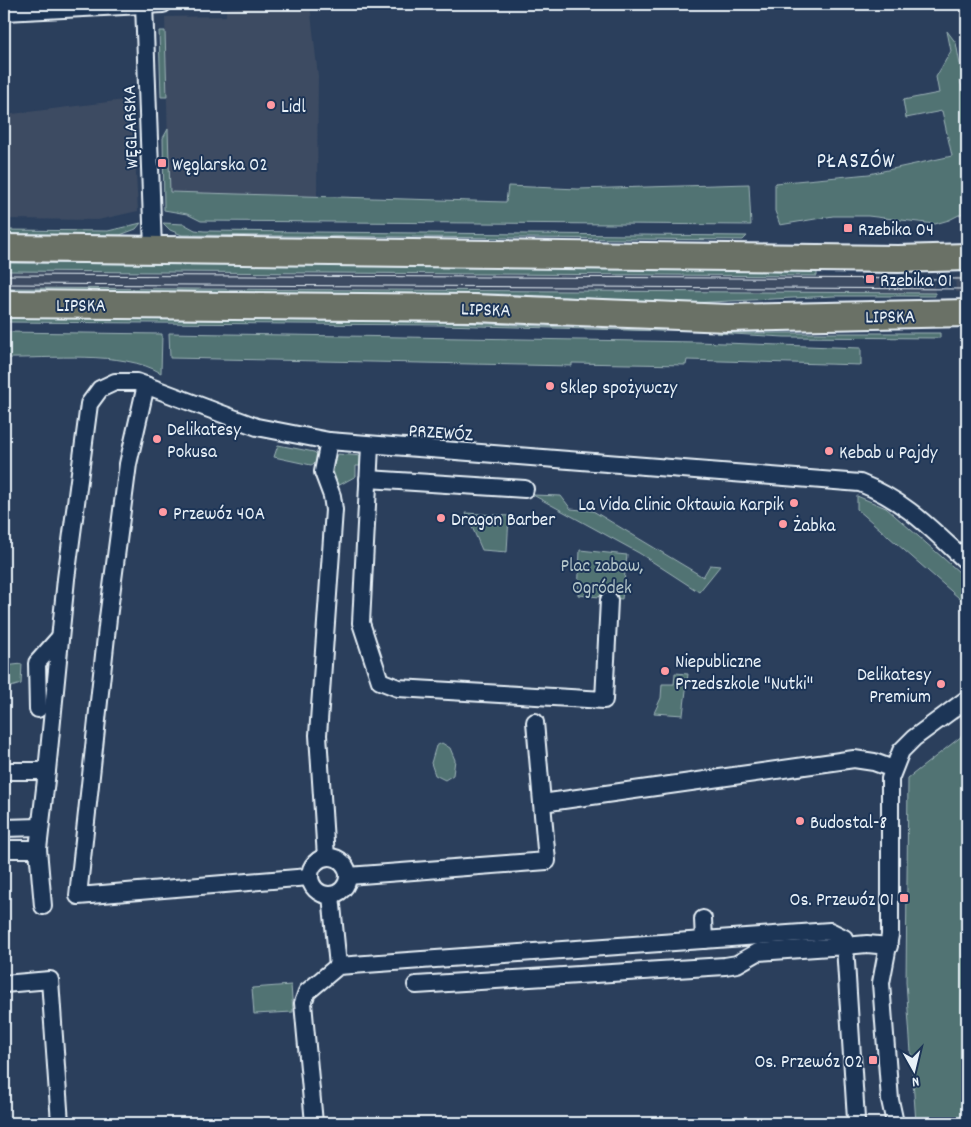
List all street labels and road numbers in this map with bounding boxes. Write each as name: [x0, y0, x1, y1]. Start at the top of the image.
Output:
street label: WĘGLARSKA: [118, 84, 147, 169]
street label: LIPSKA: [56, 294, 106, 321]
street label: LIPSKA: [461, 297, 511, 326]
street label: LIPSKA: [865, 305, 915, 332]
street label: PRZEWÓZ: [408, 419, 474, 450]

